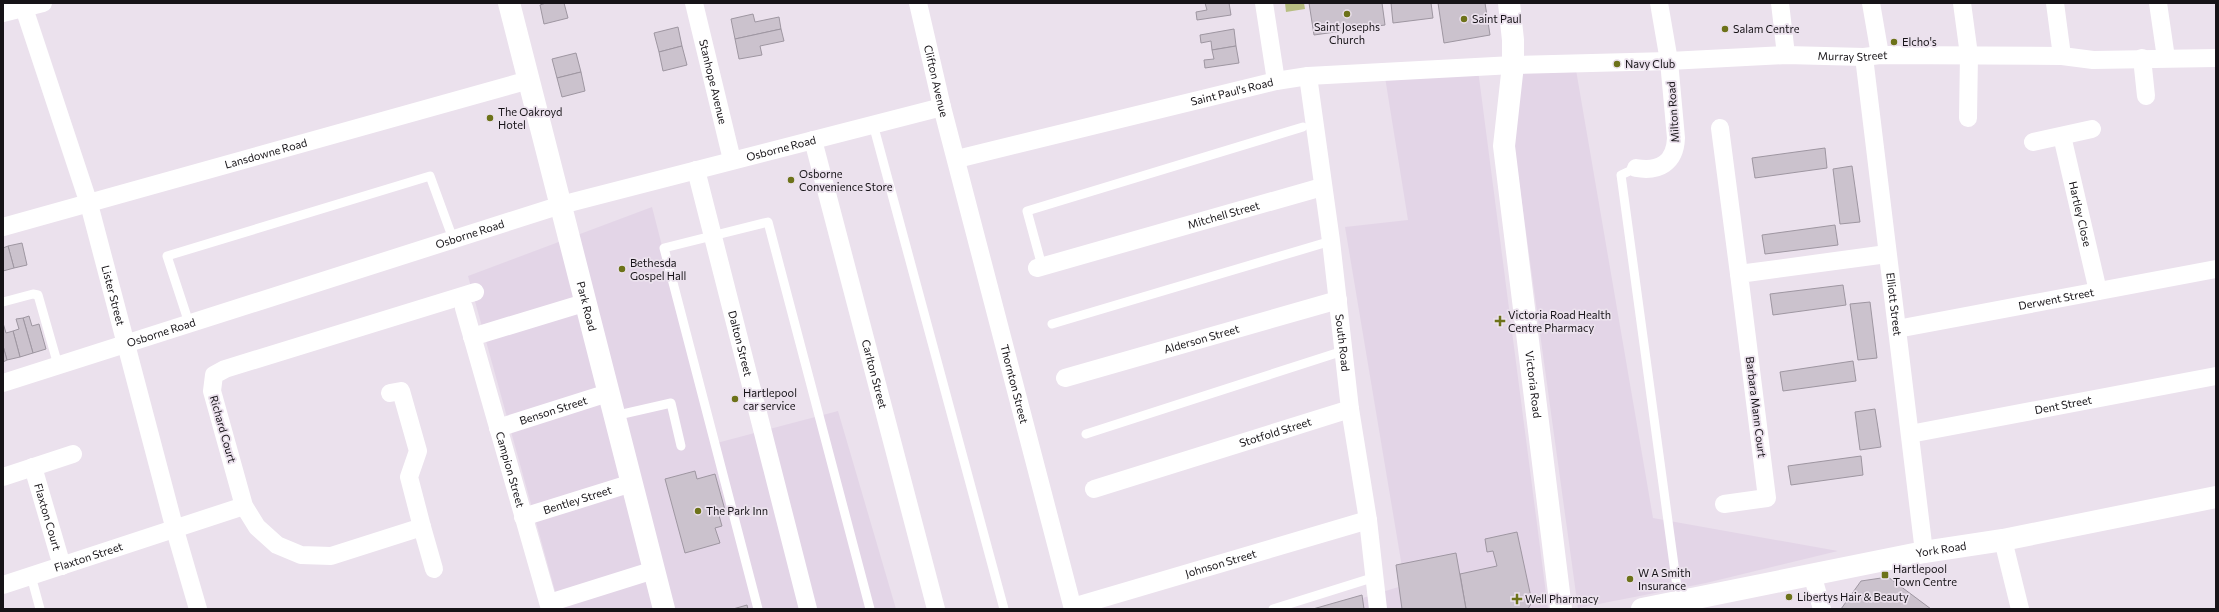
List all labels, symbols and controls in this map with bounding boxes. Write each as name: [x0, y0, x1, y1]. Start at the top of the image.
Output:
marker: Saint Josephs Church: [1342, 9, 1352, 19]
place label: Saint Paul: [1472, 12, 1522, 25]
marker: Saint Paul: [1459, 14, 1469, 24]
place label: Saint Josephs Church: [1314, 20, 1380, 46]
place label: Salam Centre: [1733, 22, 1800, 35]
marker: Salam Centre: [1720, 24, 1730, 34]
place label: Elcho's: [1902, 35, 1937, 48]
marker: Elcho's: [1889, 37, 1899, 47]
street label: Stanhope Avenue: [697, 38, 730, 126]
street label: Clifton Avenue: [922, 43, 951, 118]
street label: Murray Street: [1818, 48, 1888, 63]
place label: Navy Club: [1625, 57, 1675, 70]
marker: Navy Club: [1612, 59, 1622, 69]
street label: Saint Paul's Road: [1189, 75, 1274, 108]
street label: Milton Road: [1664, 81, 1681, 143]
place label: The Oakroyd Hotel: [498, 105, 562, 131]
marker: The Oakroyd Hotel: [485, 113, 495, 123]
street label: Osborne Road: [745, 133, 817, 163]
street label: Lansdowne Road: [223, 135, 308, 171]
place label: Osborne Convenience Store: [799, 167, 893, 193]
marker: Osborne Convenience Store: [786, 175, 796, 185]
street label: Hartley Close: [2067, 180, 2095, 248]
street label: Mitchell Street: [1186, 198, 1261, 231]
street label: Osborne Road: [434, 217, 506, 251]
place label: Bethesda Gospel Hall: [630, 256, 686, 282]
street label: Lister Street: [99, 264, 128, 327]
marker: Bethesda Gospel Hall: [617, 264, 627, 274]
street label: Elliott Street: [1884, 272, 1905, 337]
street label: Park Road: [574, 280, 600, 332]
street label: Derwent Street: [2017, 285, 2096, 312]
place label: Victoria Road Health Centre Pharmacy: [1508, 308, 1611, 334]
street label: Dalton Street: [726, 309, 755, 378]
street label: South Road: [1333, 313, 1353, 372]
street label: Osborne Road: [125, 315, 197, 349]
marker: Victoria Road Health Centre Pharmacy: [1495, 316, 1505, 326]
street label: Alderson Street: [1162, 321, 1241, 355]
street label: Carlton Street: [860, 338, 890, 410]
street label: Thornton Street: [998, 343, 1031, 425]
street label: Victoria Road: [1523, 350, 1544, 419]
street label: Barbara Mann Court: [1744, 356, 1769, 459]
place label: Hartlepool car service: [743, 386, 797, 412]
street label: Benson Street: [518, 393, 589, 427]
street label: Dent Street: [2033, 393, 2093, 416]
street label: Richard Court: [208, 394, 239, 465]
marker: Hartlepool car service: [730, 394, 740, 404]
street label: Stotfold Street: [1238, 414, 1313, 449]
street label: Campion Street: [494, 430, 528, 509]
street label: Flaxton Court: [32, 482, 64, 552]
street label: Bentley Street: [541, 483, 614, 516]
place label: The Park Inn: [706, 504, 768, 517]
marker: The Park Inn: [693, 506, 703, 516]
street label: Flaxton Street: [52, 539, 125, 574]
street label: York Road: [1915, 539, 1967, 560]
street label: Johnson Street: [1183, 546, 1258, 581]
place label: Hartlepool Town Centre: [1893, 562, 1957, 588]
place label: W A Smith Insurance: [1638, 566, 1691, 592]
marker: Hartlepool Town Centre: [1880, 570, 1890, 580]
marker: W A Smith Insurance: [1625, 574, 1635, 584]
place label: Libertys Hair & Beauty: [1797, 590, 1909, 603]
place label: Well Pharmacy: [1525, 592, 1599, 605]
marker: Libertys Hair & Beauty: [1784, 592, 1794, 602]
marker: Well Pharmacy: [1512, 594, 1522, 604]

